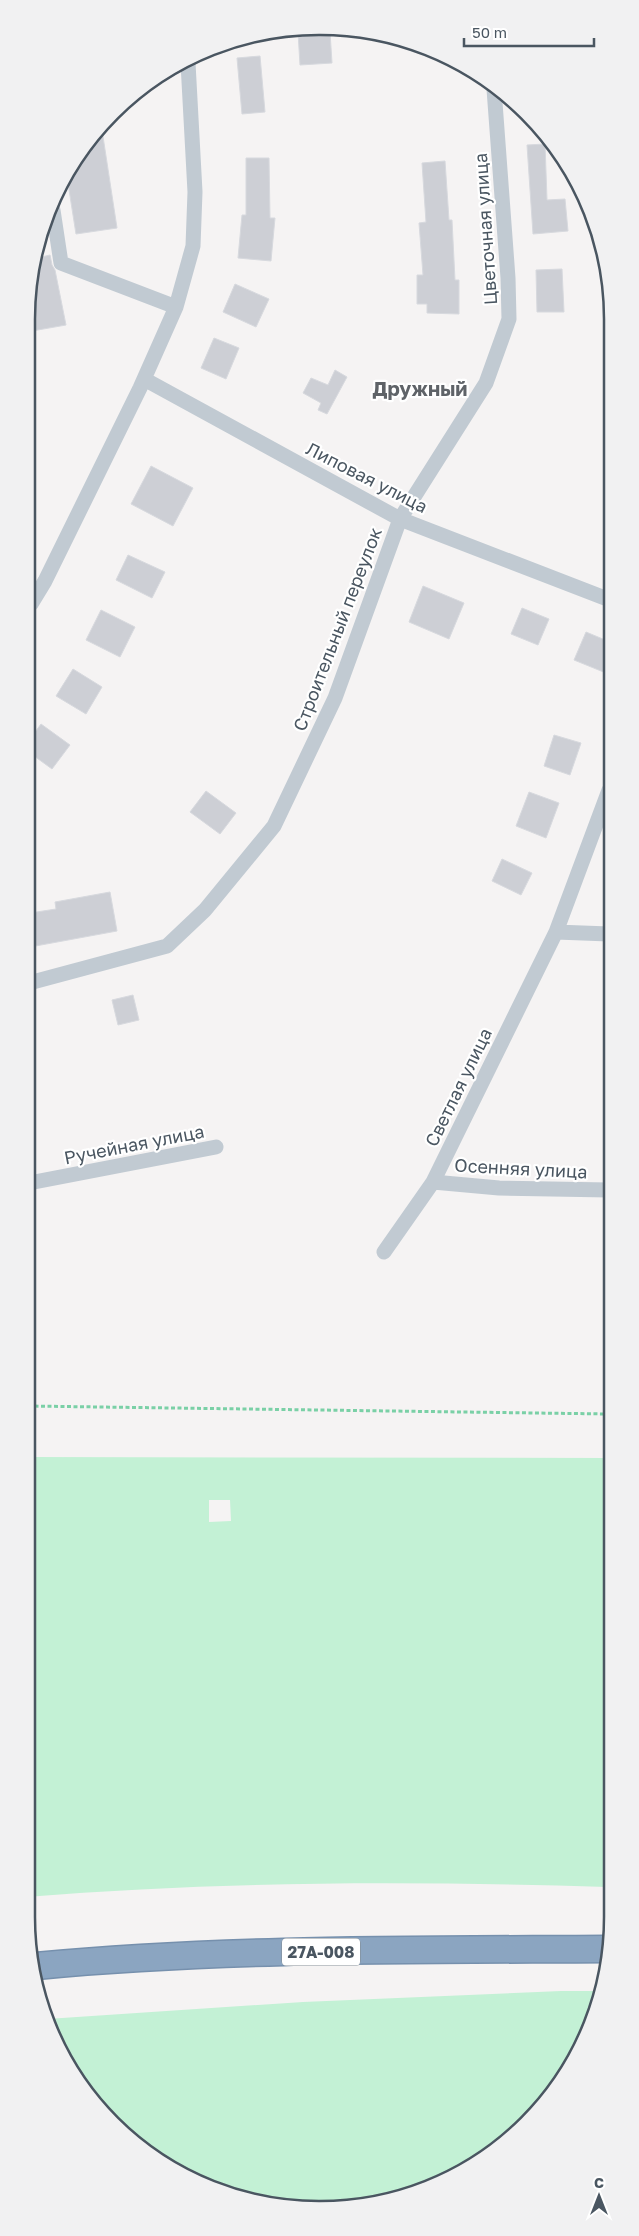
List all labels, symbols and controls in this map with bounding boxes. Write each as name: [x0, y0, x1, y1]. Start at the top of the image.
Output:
scale bar: [464, 15, 594, 47]
text: 50 m: [472, 23, 507, 41]
street label: Цветочная улица: [469, 152, 501, 306]
district label: Дружный: [372, 376, 468, 400]
street label: Липовая улица: [303, 437, 431, 517]
street label: Строительный переулок: [288, 524, 386, 734]
street label: Светлая улица: [420, 1024, 496, 1150]
street label: Ручейная улица: [62, 1120, 206, 1168]
street label: Осенняя улица: [454, 1154, 588, 1182]
road number: 27А-008: [282, 1938, 360, 1965]
north arrow: [574, 2171, 624, 2221]
text: С: [594, 2174, 604, 2191]

